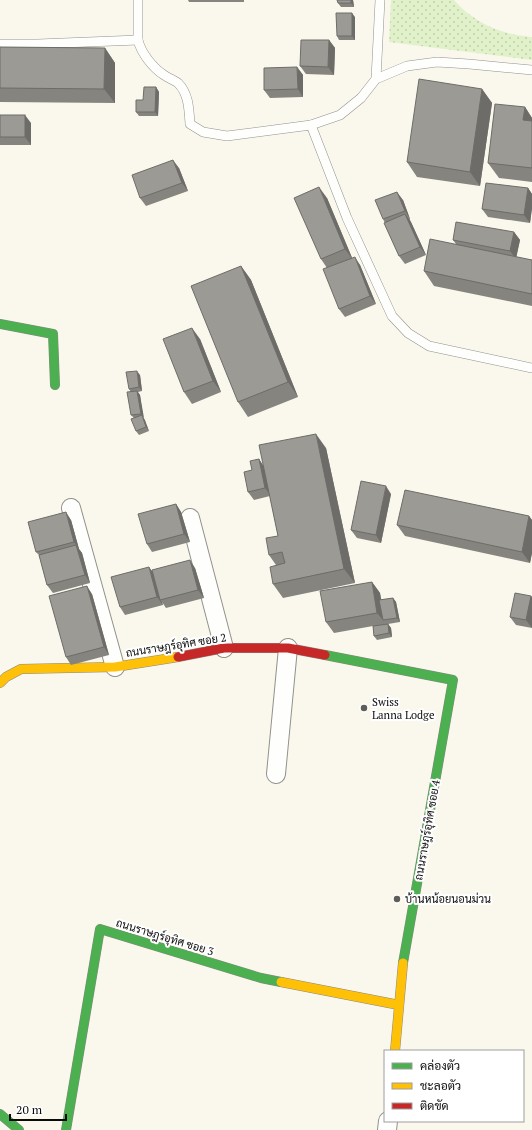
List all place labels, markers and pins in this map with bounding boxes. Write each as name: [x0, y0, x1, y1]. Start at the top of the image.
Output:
place label: Swiss Lanna Lodge: [372, 695, 435, 722]
marker: Swiss Lanna Lodge: [359, 703, 369, 713]
place label: บ้านหน้อยนอนม่วน: [405, 892, 491, 906]
marker: บ้านหน้อยนอนม่วน: [392, 894, 402, 904]

